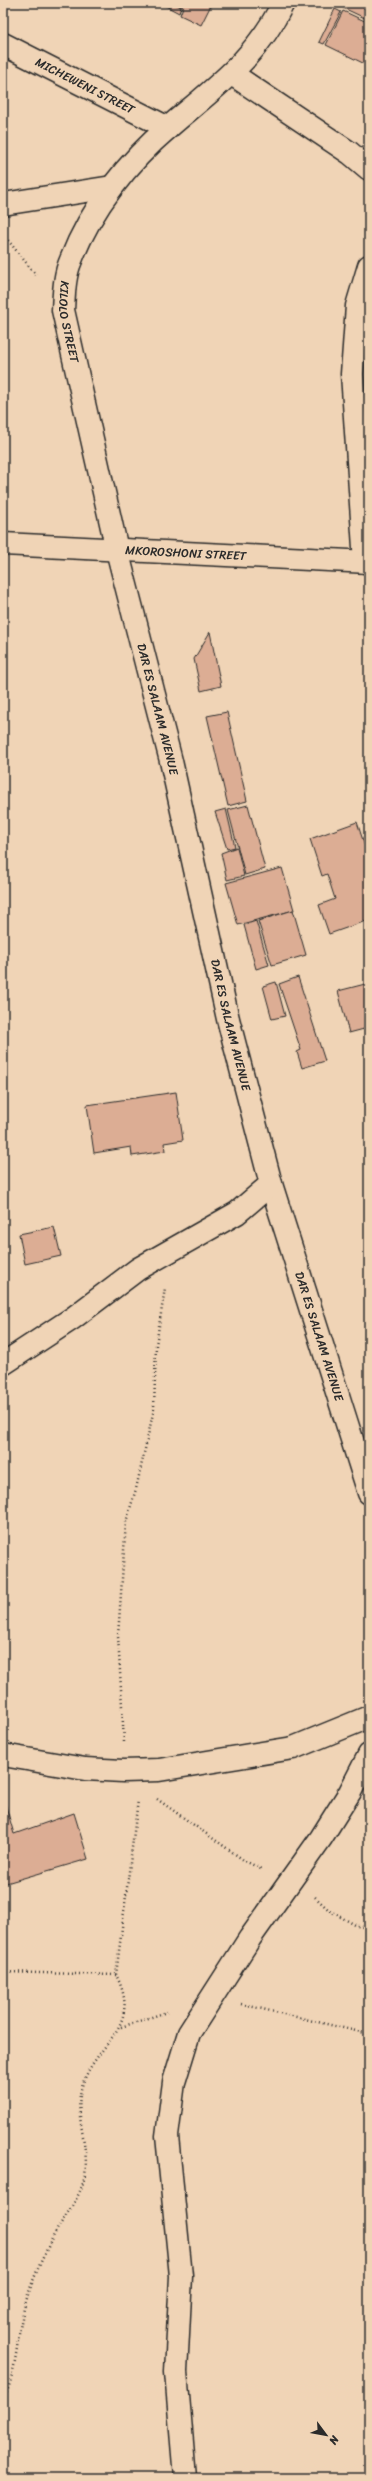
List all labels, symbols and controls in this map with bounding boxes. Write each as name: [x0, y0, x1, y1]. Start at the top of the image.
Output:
street label: MICHEWENI STREET: [31, 51, 140, 121]
street label: KILOLO STREET: [52, 280, 86, 366]
street label: MKOROSHONI STREET: [125, 539, 248, 567]
street label: DAR ES SALAAM AVENUE: [130, 641, 185, 778]
street label: DAR ES SALAAM AVENUE: [204, 957, 258, 1094]
street label: DAR ES SALAAM AVENUE: [288, 1269, 351, 1405]
north arrow: [306, 2415, 346, 2455]
text: N: [324, 2431, 345, 2449]

